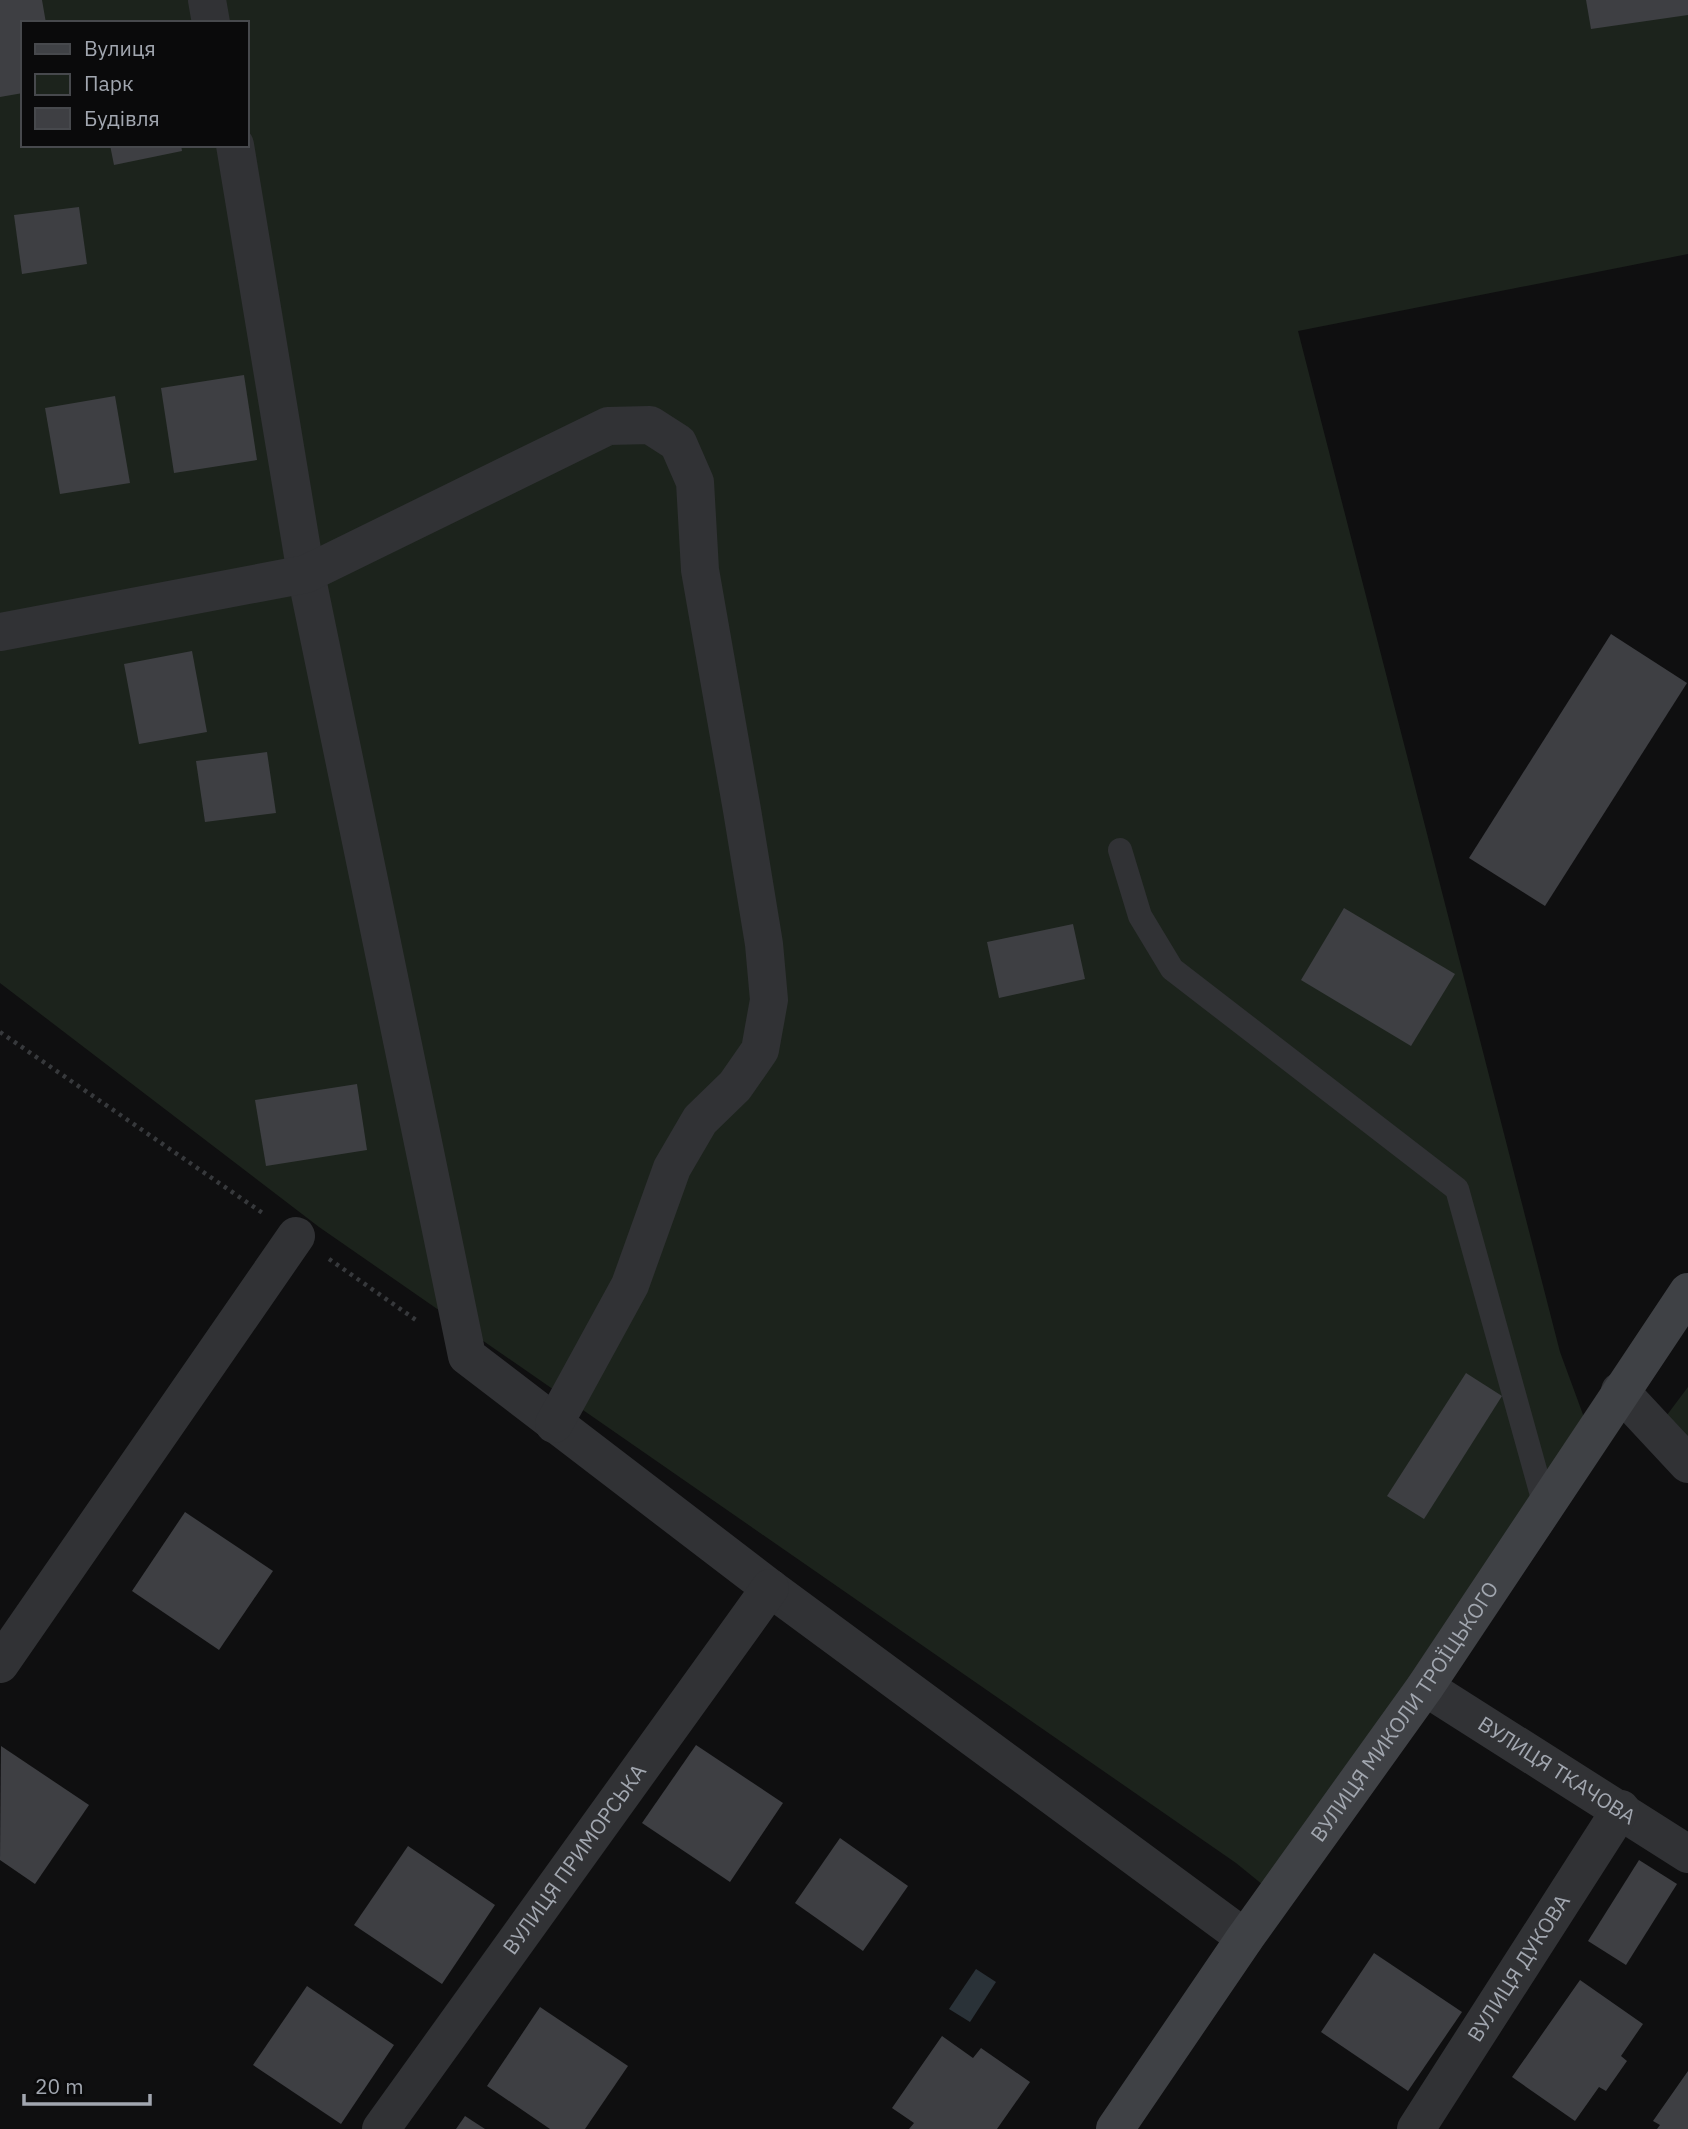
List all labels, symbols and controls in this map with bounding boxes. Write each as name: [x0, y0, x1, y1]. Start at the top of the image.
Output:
legend: [21, 21, 248, 147]
text: Вулиця: [84, 34, 156, 62]
text: Парк: [84, 69, 134, 97]
text: Будівля: [84, 104, 160, 132]
street label: ВУЛИЦЯ МИКОЛИ ТРОЇЦЬКОГО: [1304, 1576, 1504, 1847]
street label: ВУЛИЦЯ ТКАЧОВА: [1473, 1709, 1641, 1830]
street label: ВУЛИЦЯ ПРИМОРСЬКА: [496, 1758, 652, 1960]
street label: ВУЛИЦЯ ДУКОВА: [1461, 1888, 1576, 2047]
scale bar: [24, 2062, 150, 2106]
text: 20 m: [35, 2072, 84, 2100]

